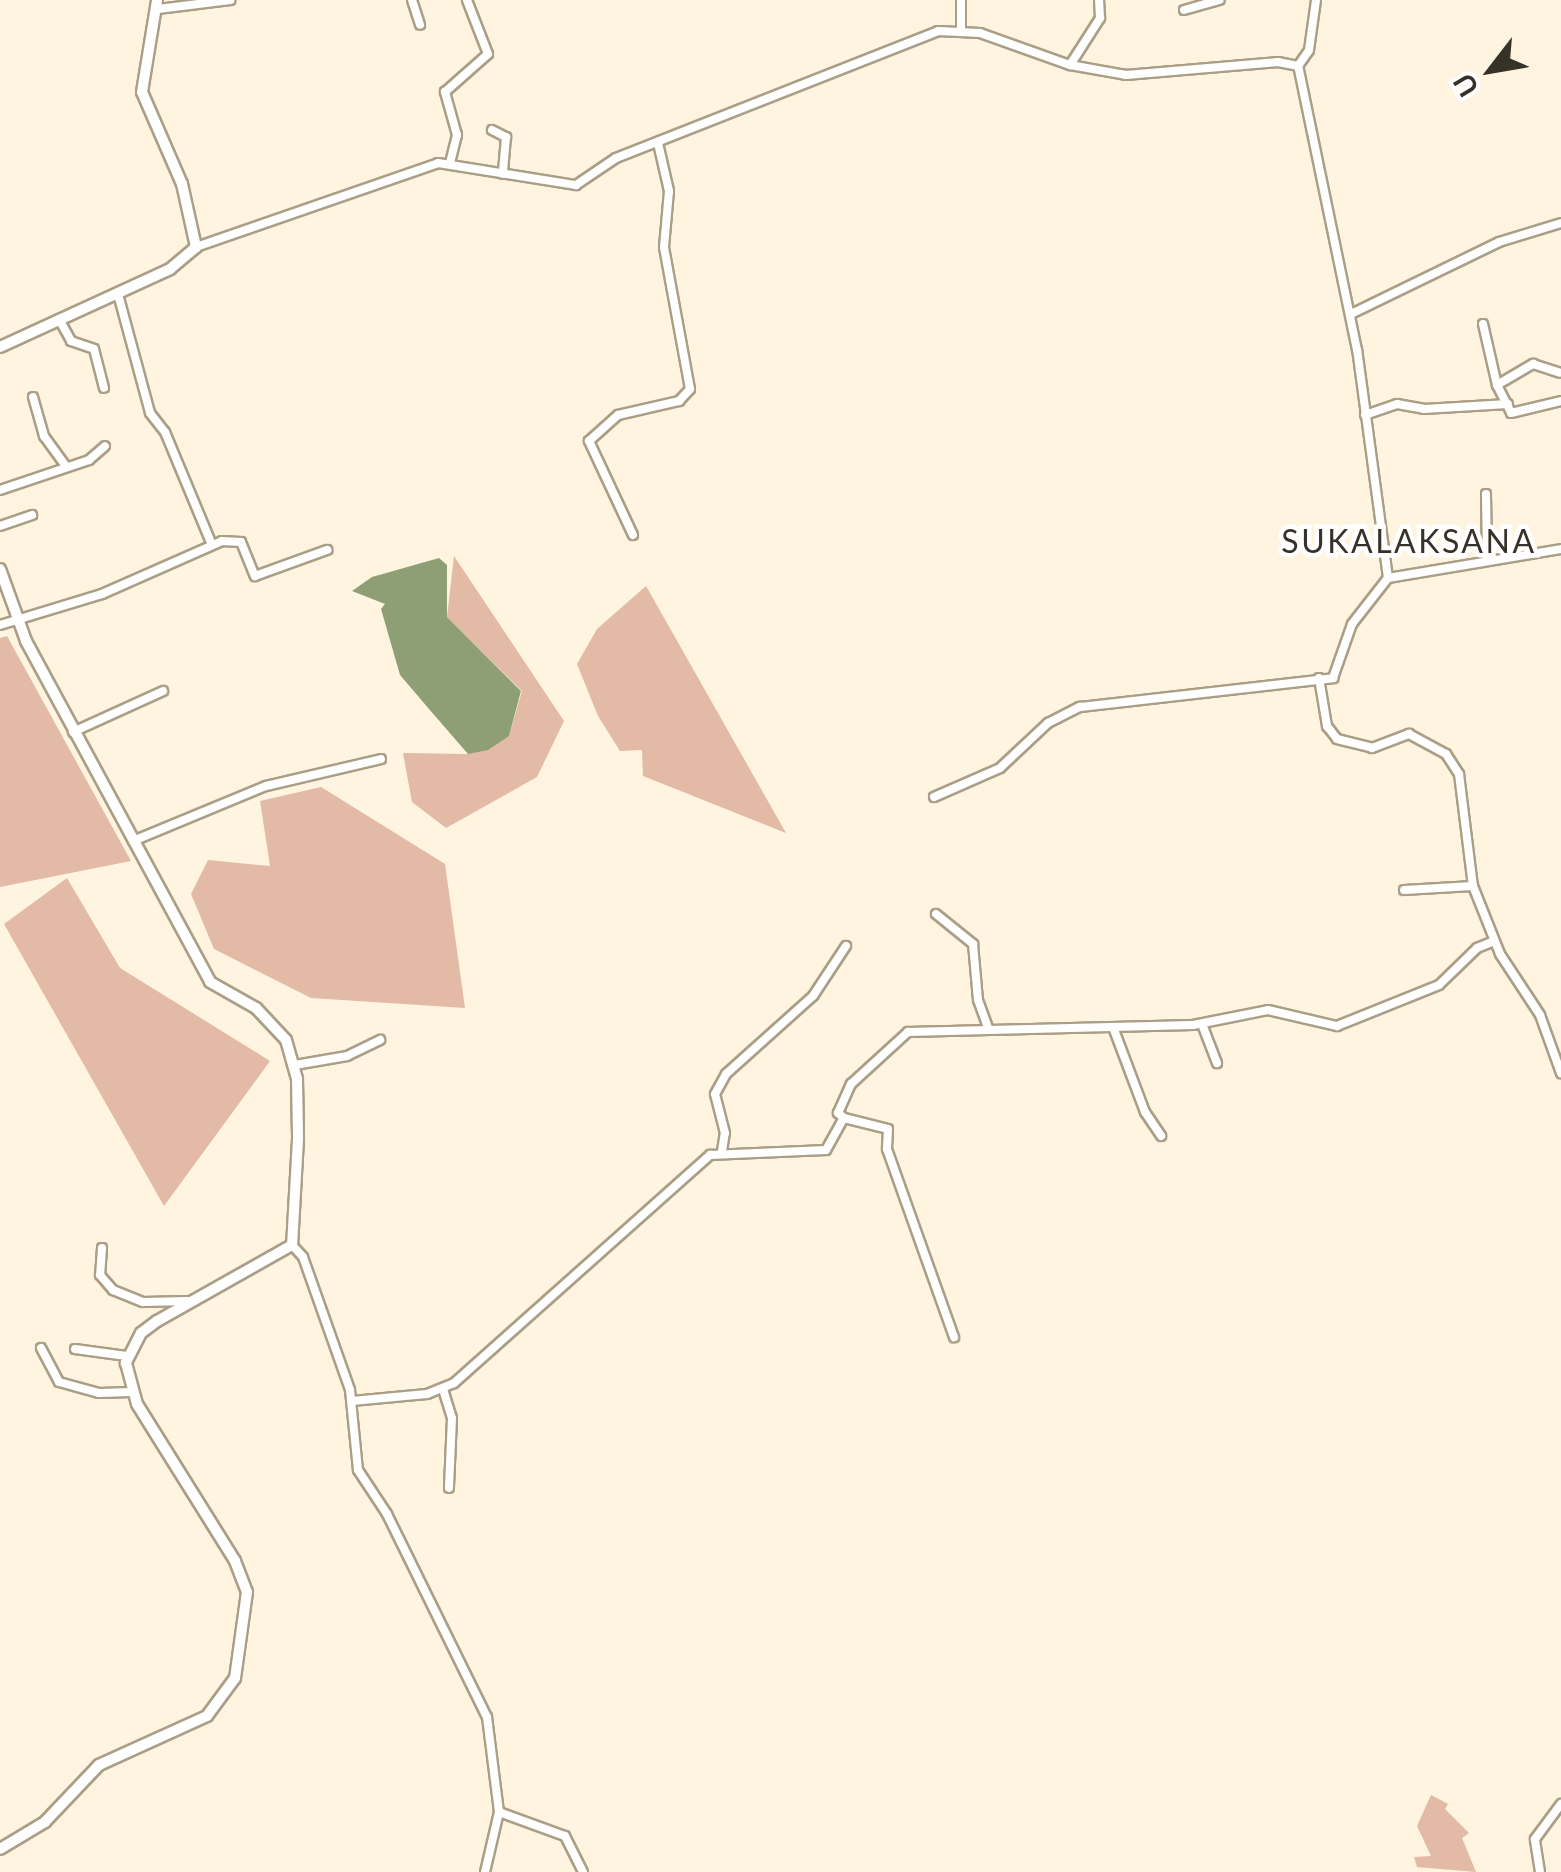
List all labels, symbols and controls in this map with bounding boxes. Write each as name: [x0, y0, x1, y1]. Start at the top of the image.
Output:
north arrow: [1441, 20, 1541, 120]
text: U: [1445, 68, 1485, 103]
district label: SUKALAKSANA: [1281, 522, 1537, 560]

